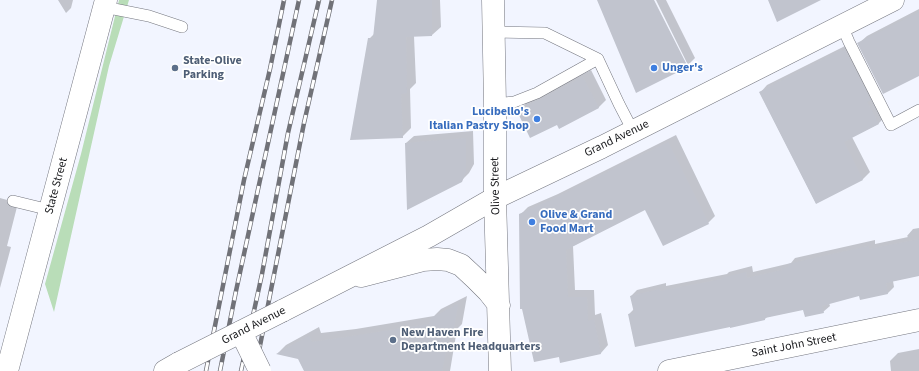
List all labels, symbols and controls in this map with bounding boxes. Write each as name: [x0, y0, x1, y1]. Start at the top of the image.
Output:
place label: State-Olive Parking: [183, 54, 242, 82]
place label: Unger's: [662, 61, 703, 75]
marker: State-Olive Parking: [170, 63, 180, 73]
marker: Unger's: [649, 63, 659, 73]
place label: Lucibello's Italian Pastry Shop: [429, 105, 529, 133]
marker: Lucibello's Italian Pastry Shop: [532, 114, 542, 124]
street label: Grand Avenue: [582, 117, 652, 161]
street label: State Street: [43, 156, 71, 216]
street label: Olive Street: [488, 157, 504, 215]
place label: Olive & Grand Food Mart: [540, 208, 612, 236]
marker: Olive & Grand Food Mart: [527, 217, 537, 227]
street label: Grand Avenue: [220, 304, 288, 348]
place label: New Haven Fire Department Headquarters: [401, 326, 540, 354]
street label: Saint John Street: [750, 331, 838, 361]
marker: New Haven Fire Department Headquarters: [388, 335, 398, 345]

